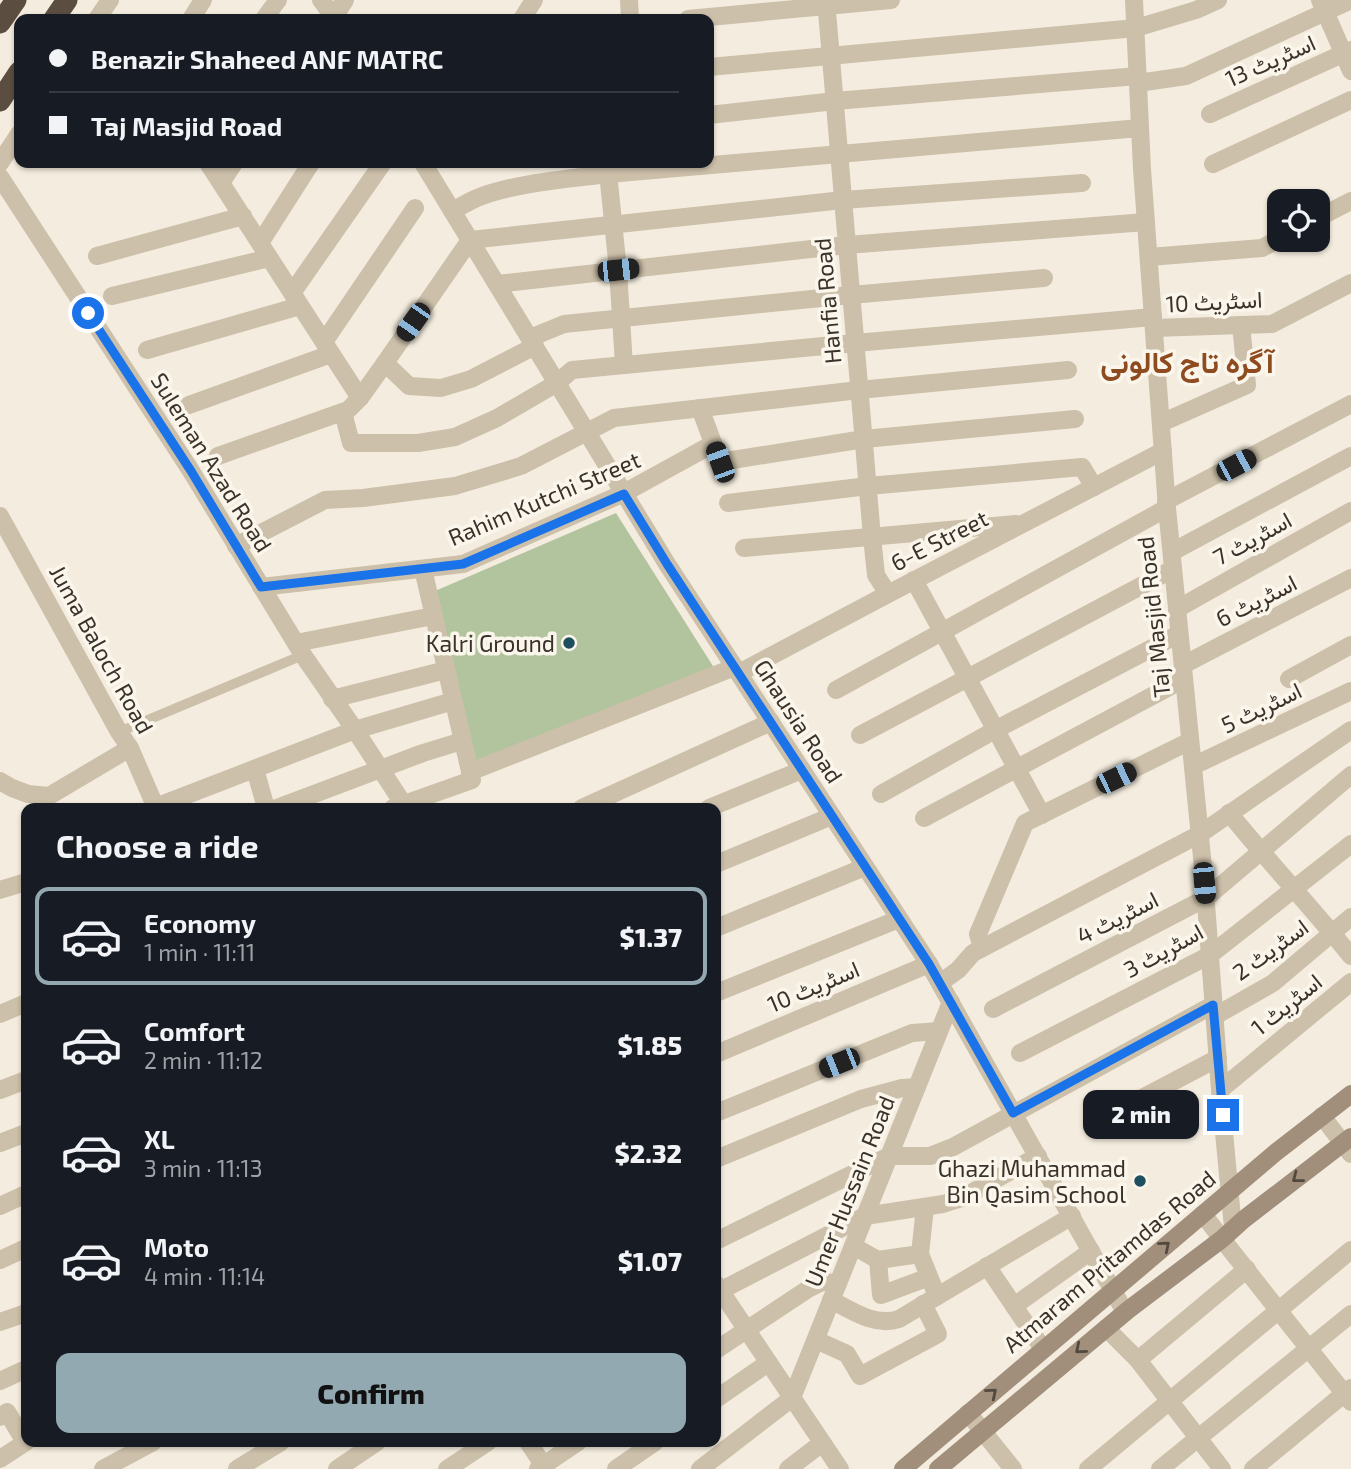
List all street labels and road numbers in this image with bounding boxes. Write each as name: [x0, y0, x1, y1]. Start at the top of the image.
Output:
street label: اسٹریٹ 13: [1221, 28, 1320, 94]
street label: Hanfia Road: [808, 237, 846, 365]
street label: اسٹریٹ 10: [1165, 284, 1263, 320]
street label: Suleman Azad Road: [146, 367, 278, 557]
street label: Rahim Kutchi Street: [444, 445, 644, 551]
street label: 6-E Street: [886, 503, 993, 576]
street label: اسٹریٹ 7: [1208, 505, 1297, 573]
street label: Taj Masjid Road: [1131, 535, 1175, 699]
street label: Juma Baloch Road: [44, 560, 160, 738]
street label: اسٹریٹ 6: [1211, 568, 1302, 634]
street label: Ghausia Road: [749, 654, 849, 788]
street label: اسٹریٹ 5: [1216, 676, 1307, 740]
street label: اسٹریٹ 4: [1071, 885, 1163, 951]
street label: اسٹریٹ 2: [1227, 912, 1314, 987]
street label: اسٹریٹ 3: [1118, 917, 1209, 985]
street label: اسٹریٹ 10: [763, 954, 864, 1020]
street label: اسٹریٹ 1: [1245, 967, 1328, 1043]
street label: Umer Hussain Road: [798, 1091, 900, 1291]
street label: Atmaram Pritamdas Road: [997, 1164, 1221, 1358]

